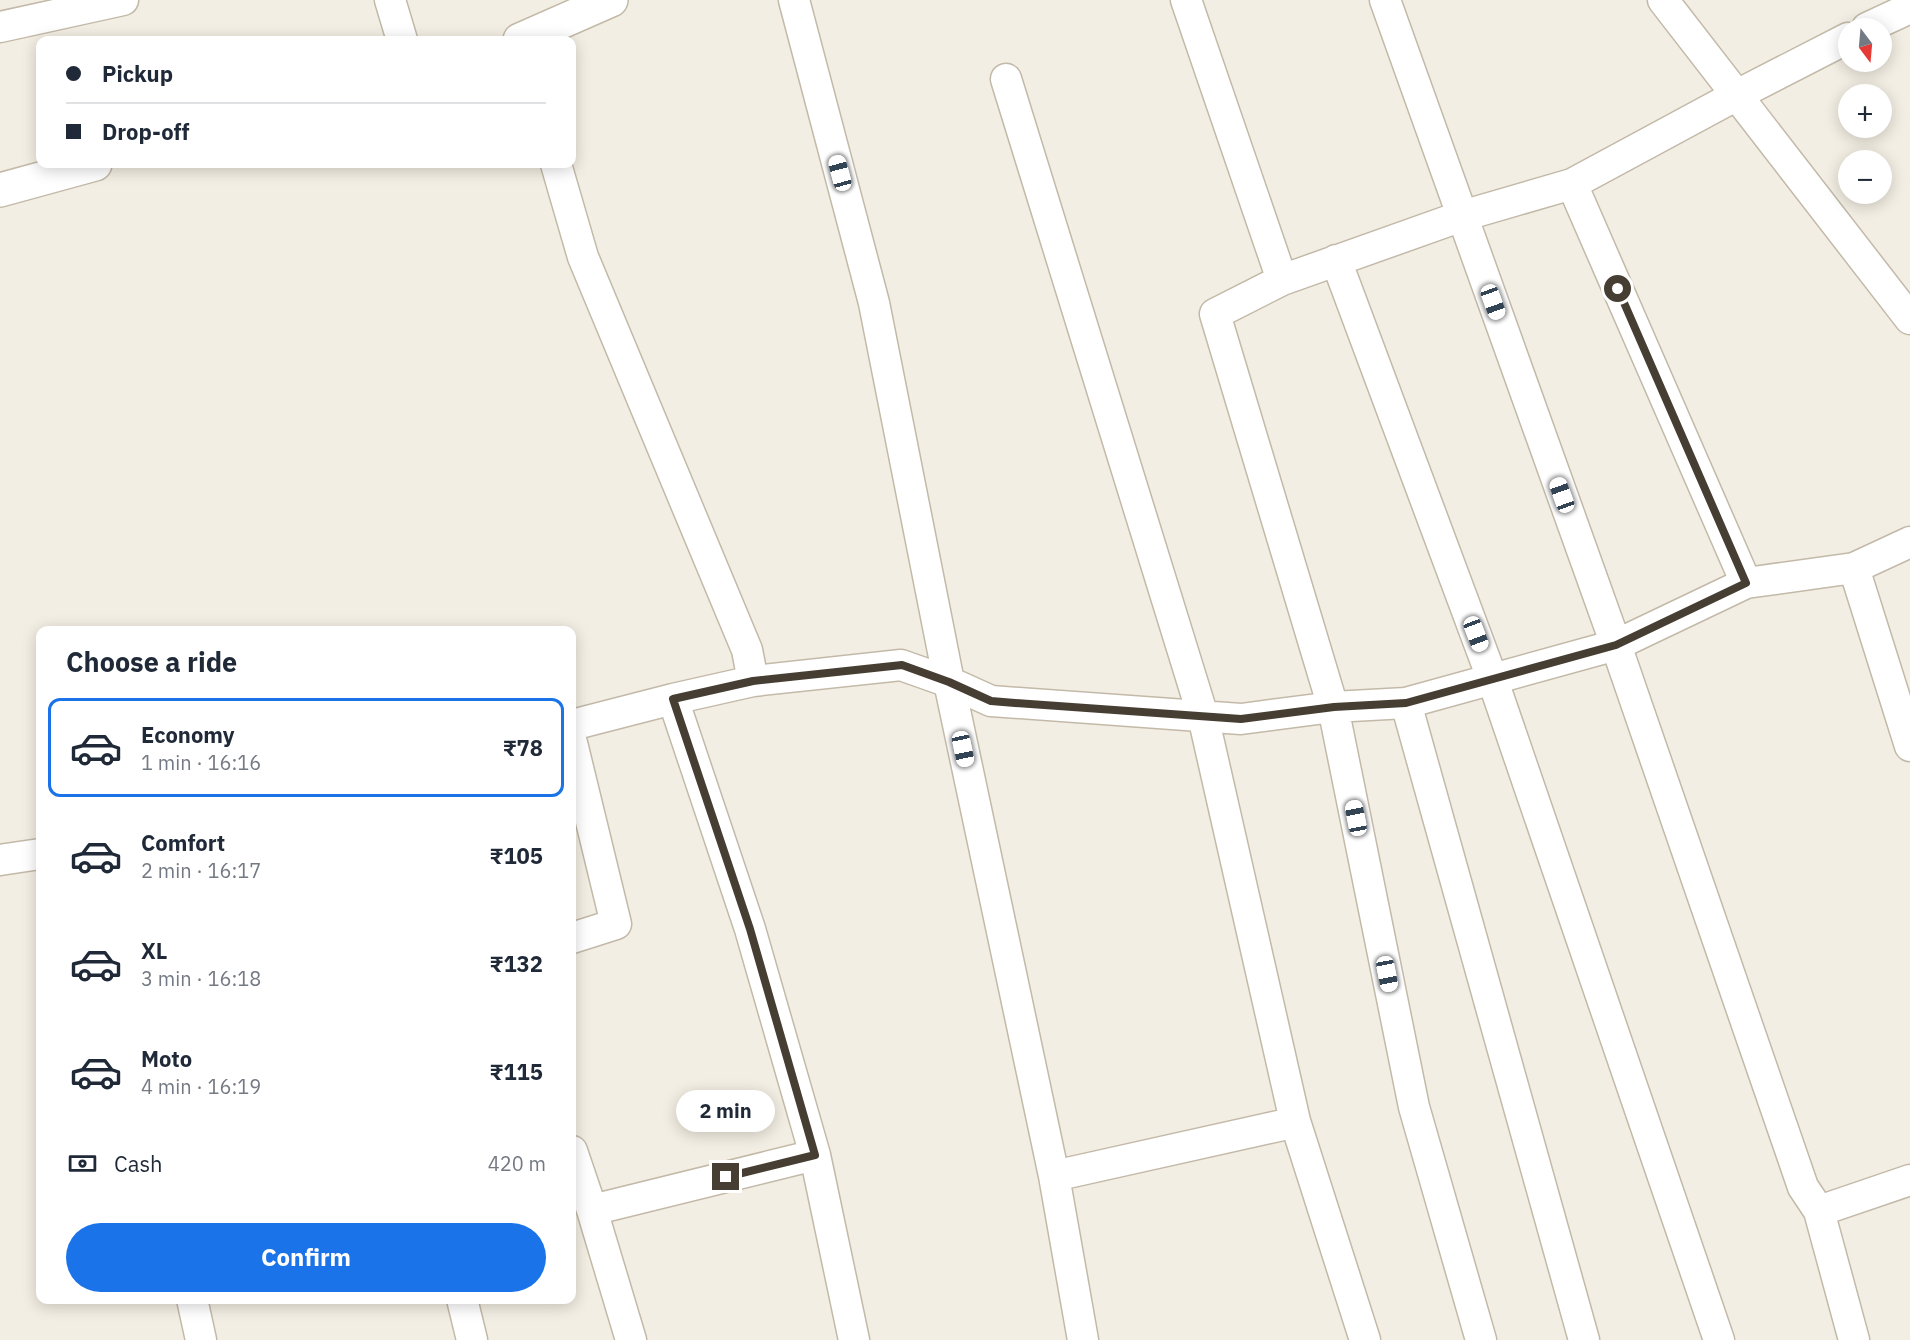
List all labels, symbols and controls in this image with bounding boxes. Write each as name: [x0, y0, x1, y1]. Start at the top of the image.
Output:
north arrow: [1838, 18, 1892, 72]
map controls: [1838, 18, 1892, 204]
text: Pickup: [102, 59, 173, 88]
button: +: [1838, 84, 1892, 138]
text: Drop-off: [102, 117, 189, 146]
button: −: [1838, 150, 1892, 204]
car: [827, 153, 853, 193]
route start: [1604, 275, 1631, 302]
car: [1478, 282, 1508, 322]
car: [1547, 475, 1577, 515]
car: [1461, 614, 1491, 654]
text: Choose a ride: [66, 644, 237, 679]
text: Economy: [141, 720, 235, 749]
icon: car: [69, 721, 123, 775]
car: [950, 730, 976, 768]
text: ₹78: [503, 733, 543, 762]
text: 1 min · 16:16: [141, 749, 261, 776]
car: [1344, 799, 1368, 837]
text: Comfort: [141, 828, 225, 857]
icon: car: [69, 829, 123, 883]
text: ₹105: [490, 841, 543, 870]
text: 2 min · 16:17: [141, 857, 261, 884]
text: XL: [141, 936, 167, 965]
icon: car: [69, 937, 123, 991]
text: ₹132: [490, 949, 543, 978]
car: [1375, 955, 1399, 993]
text: 3 min · 16:18: [141, 965, 261, 992]
text: Moto: [141, 1044, 192, 1073]
icon: car: [69, 1045, 123, 1099]
text: ₹115: [490, 1057, 543, 1086]
text: 4 min · 16:19: [141, 1073, 261, 1100]
callout: 2 min: [676, 1090, 776, 1132]
text: 2 min: [699, 1097, 752, 1124]
icon: cash: [66, 1147, 99, 1180]
text: Cash: [114, 1149, 163, 1178]
text: 420 m: [488, 1150, 546, 1177]
route end: [712, 1163, 739, 1190]
button: Confirm: [66, 1223, 546, 1292]

